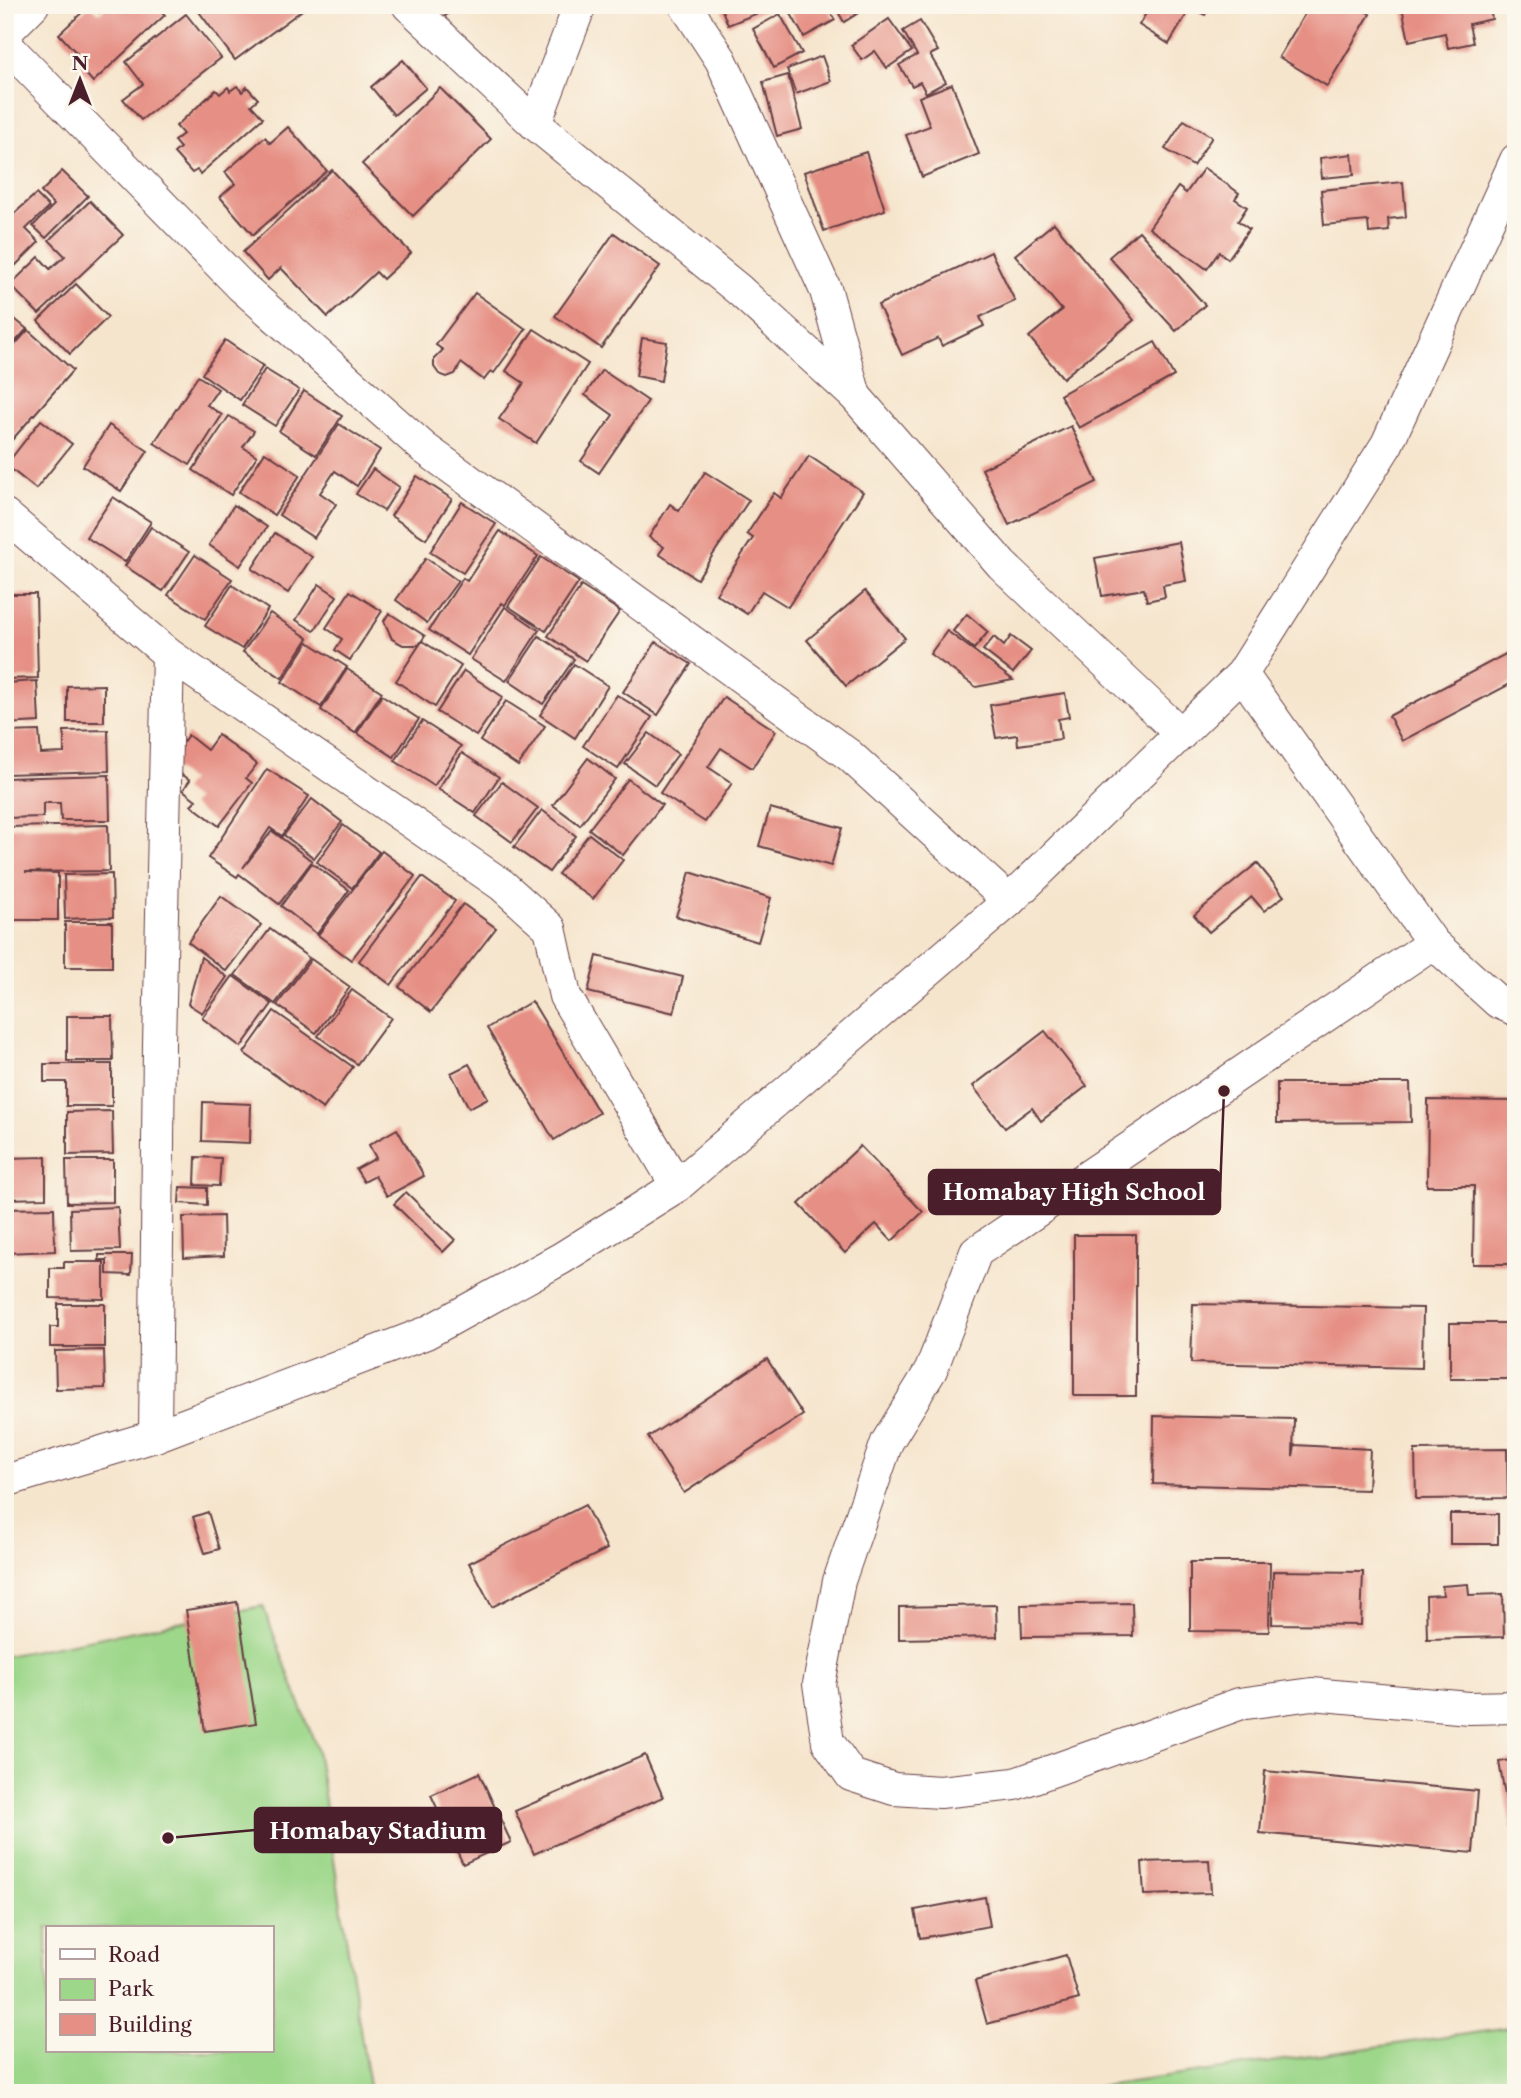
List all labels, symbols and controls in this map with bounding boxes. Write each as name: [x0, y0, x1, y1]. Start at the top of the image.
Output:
north arrow: [46, 46, 116, 116]
text: N: [72, 52, 88, 75]
callout: Homabay High School: [929, 1170, 1220, 1214]
text: Homabay High School: [943, 1178, 1205, 1206]
callout: Homabay Stadium: [255, 1808, 501, 1852]
text: Homabay Stadium: [269, 1817, 487, 1845]
legend: [46, 1926, 273, 2052]
text: Road: [108, 1942, 160, 1967]
text: Park: [108, 1976, 154, 2001]
text: Building: [108, 2012, 193, 2037]

